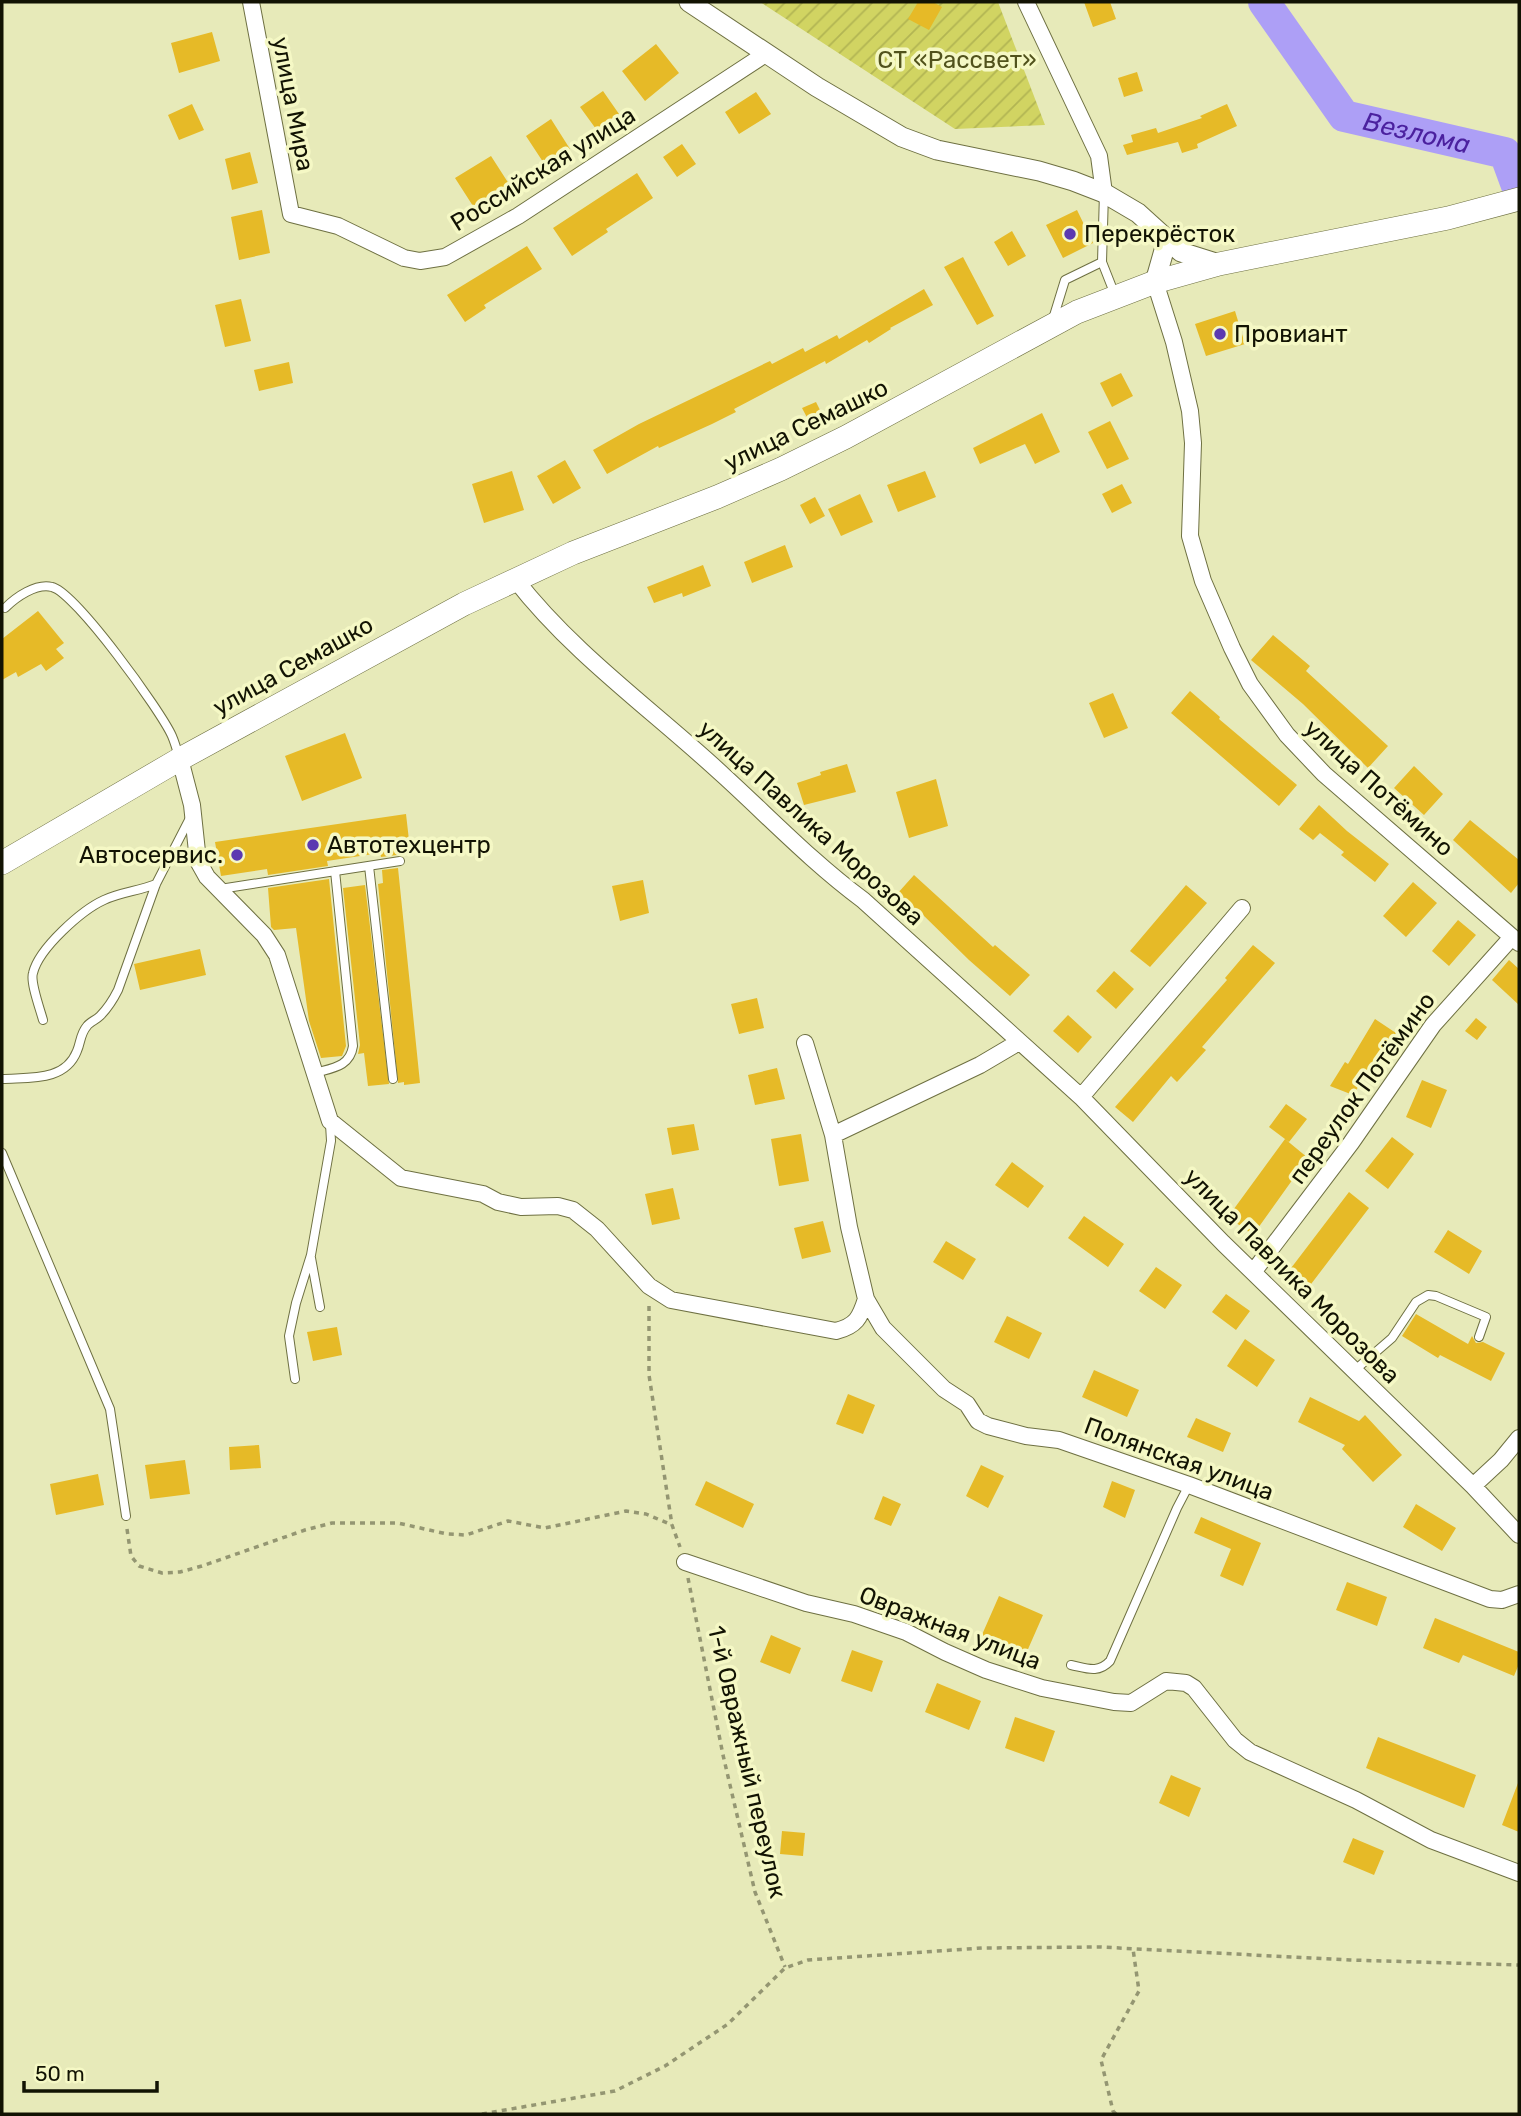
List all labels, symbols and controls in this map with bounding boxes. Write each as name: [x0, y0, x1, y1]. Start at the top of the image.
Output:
street label: улица Мира: [266, 35, 320, 173]
park label: СТ «Рассвет»: [877, 46, 1037, 74]
street label: Российская улица: [446, 101, 640, 237]
water label: Везлома: [1360, 106, 1473, 160]
place label: Перекрёсток: [1084, 220, 1235, 248]
marker: Перекрёсток: [1062, 226, 1078, 242]
place label: Провиант: [1234, 320, 1347, 348]
marker: Провиант: [1212, 326, 1228, 342]
street label: улица Семашко: [719, 373, 893, 477]
street label: улица Семашко: [208, 610, 378, 722]
street label: улица Потёмино: [1299, 714, 1459, 862]
street label: улица Павлика Морозова: [693, 715, 929, 931]
place label: Автотехцентр: [327, 831, 491, 859]
marker: Автотехцентр: [305, 837, 321, 853]
place label: Автосервис.: [79, 841, 223, 869]
marker: Автосервис.: [229, 847, 245, 863]
street label: переулок Потёмино: [1283, 987, 1441, 1189]
street label: улица Павлика Морозова: [1179, 1163, 1405, 1389]
street label: Полянская улица: [1080, 1412, 1278, 1506]
street label: Овражная улица: [855, 1580, 1045, 1676]
street label: 1-й Овражный переулок: [702, 1623, 792, 1901]
scale bar: [24, 2050, 158, 2094]
text: 50 m: [35, 2061, 85, 2086]

